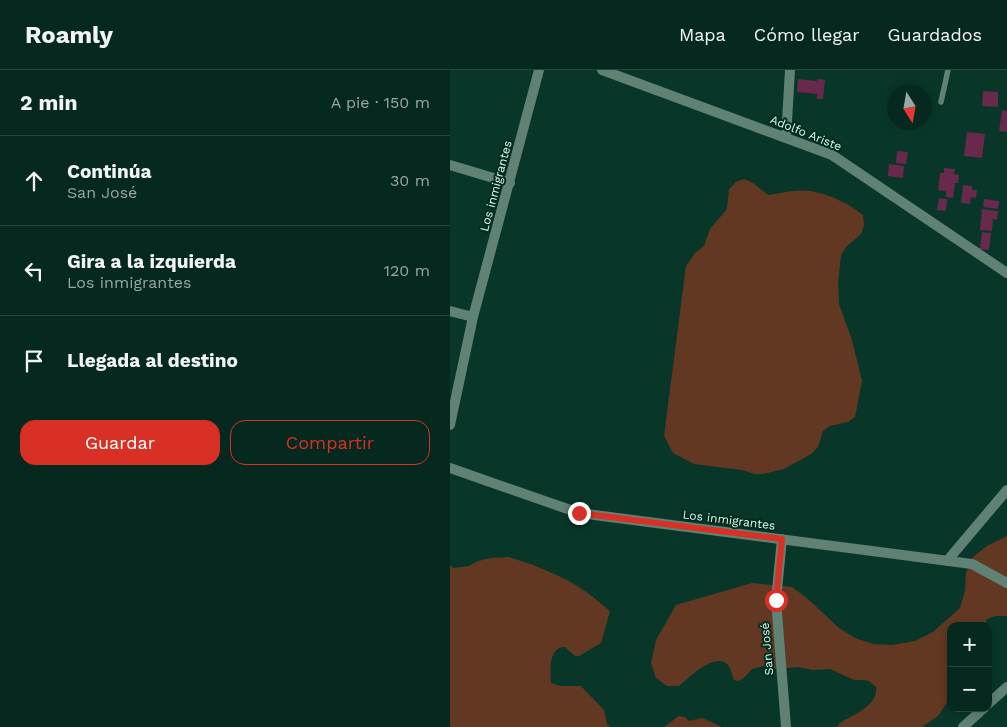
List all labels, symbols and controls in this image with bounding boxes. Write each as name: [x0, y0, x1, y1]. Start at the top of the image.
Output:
text: Roamly: [25, 21, 113, 49]
text: Mapa: [679, 24, 726, 45]
text: Cómo llegar: [754, 24, 860, 45]
text: Guardados: [888, 24, 982, 45]
north arrow: [887, 85, 932, 130]
text: 2 min: [20, 90, 77, 115]
text: A pie · 150 m: [331, 93, 430, 112]
street label: Adolfo Ariste: [768, 112, 844, 154]
street label: Los inmigrantes: [477, 139, 515, 233]
text: Continúa: [67, 160, 151, 183]
icon: ahead: [20, 167, 48, 195]
text: 30 m: [390, 171, 430, 190]
text: San José: [67, 183, 137, 202]
text: Gira a la izquierda: [67, 250, 236, 273]
icon: left: [20, 257, 48, 285]
text: 120 m: [384, 261, 430, 280]
text: Los inmigrantes: [67, 273, 192, 292]
icon: arrive: [20, 347, 48, 375]
text: Llegada al destino: [67, 349, 238, 372]
button: Guardar: [20, 420, 220, 465]
button: Compartir: [230, 420, 430, 465]
route end: [568, 502, 591, 525]
street label: Los inmigrantes: [682, 507, 776, 533]
route start: [765, 589, 788, 612]
street label: San José: [758, 622, 776, 676]
map controls: [947, 622, 992, 712]
button: +: [947, 622, 992, 667]
button: −: [947, 667, 992, 712]

